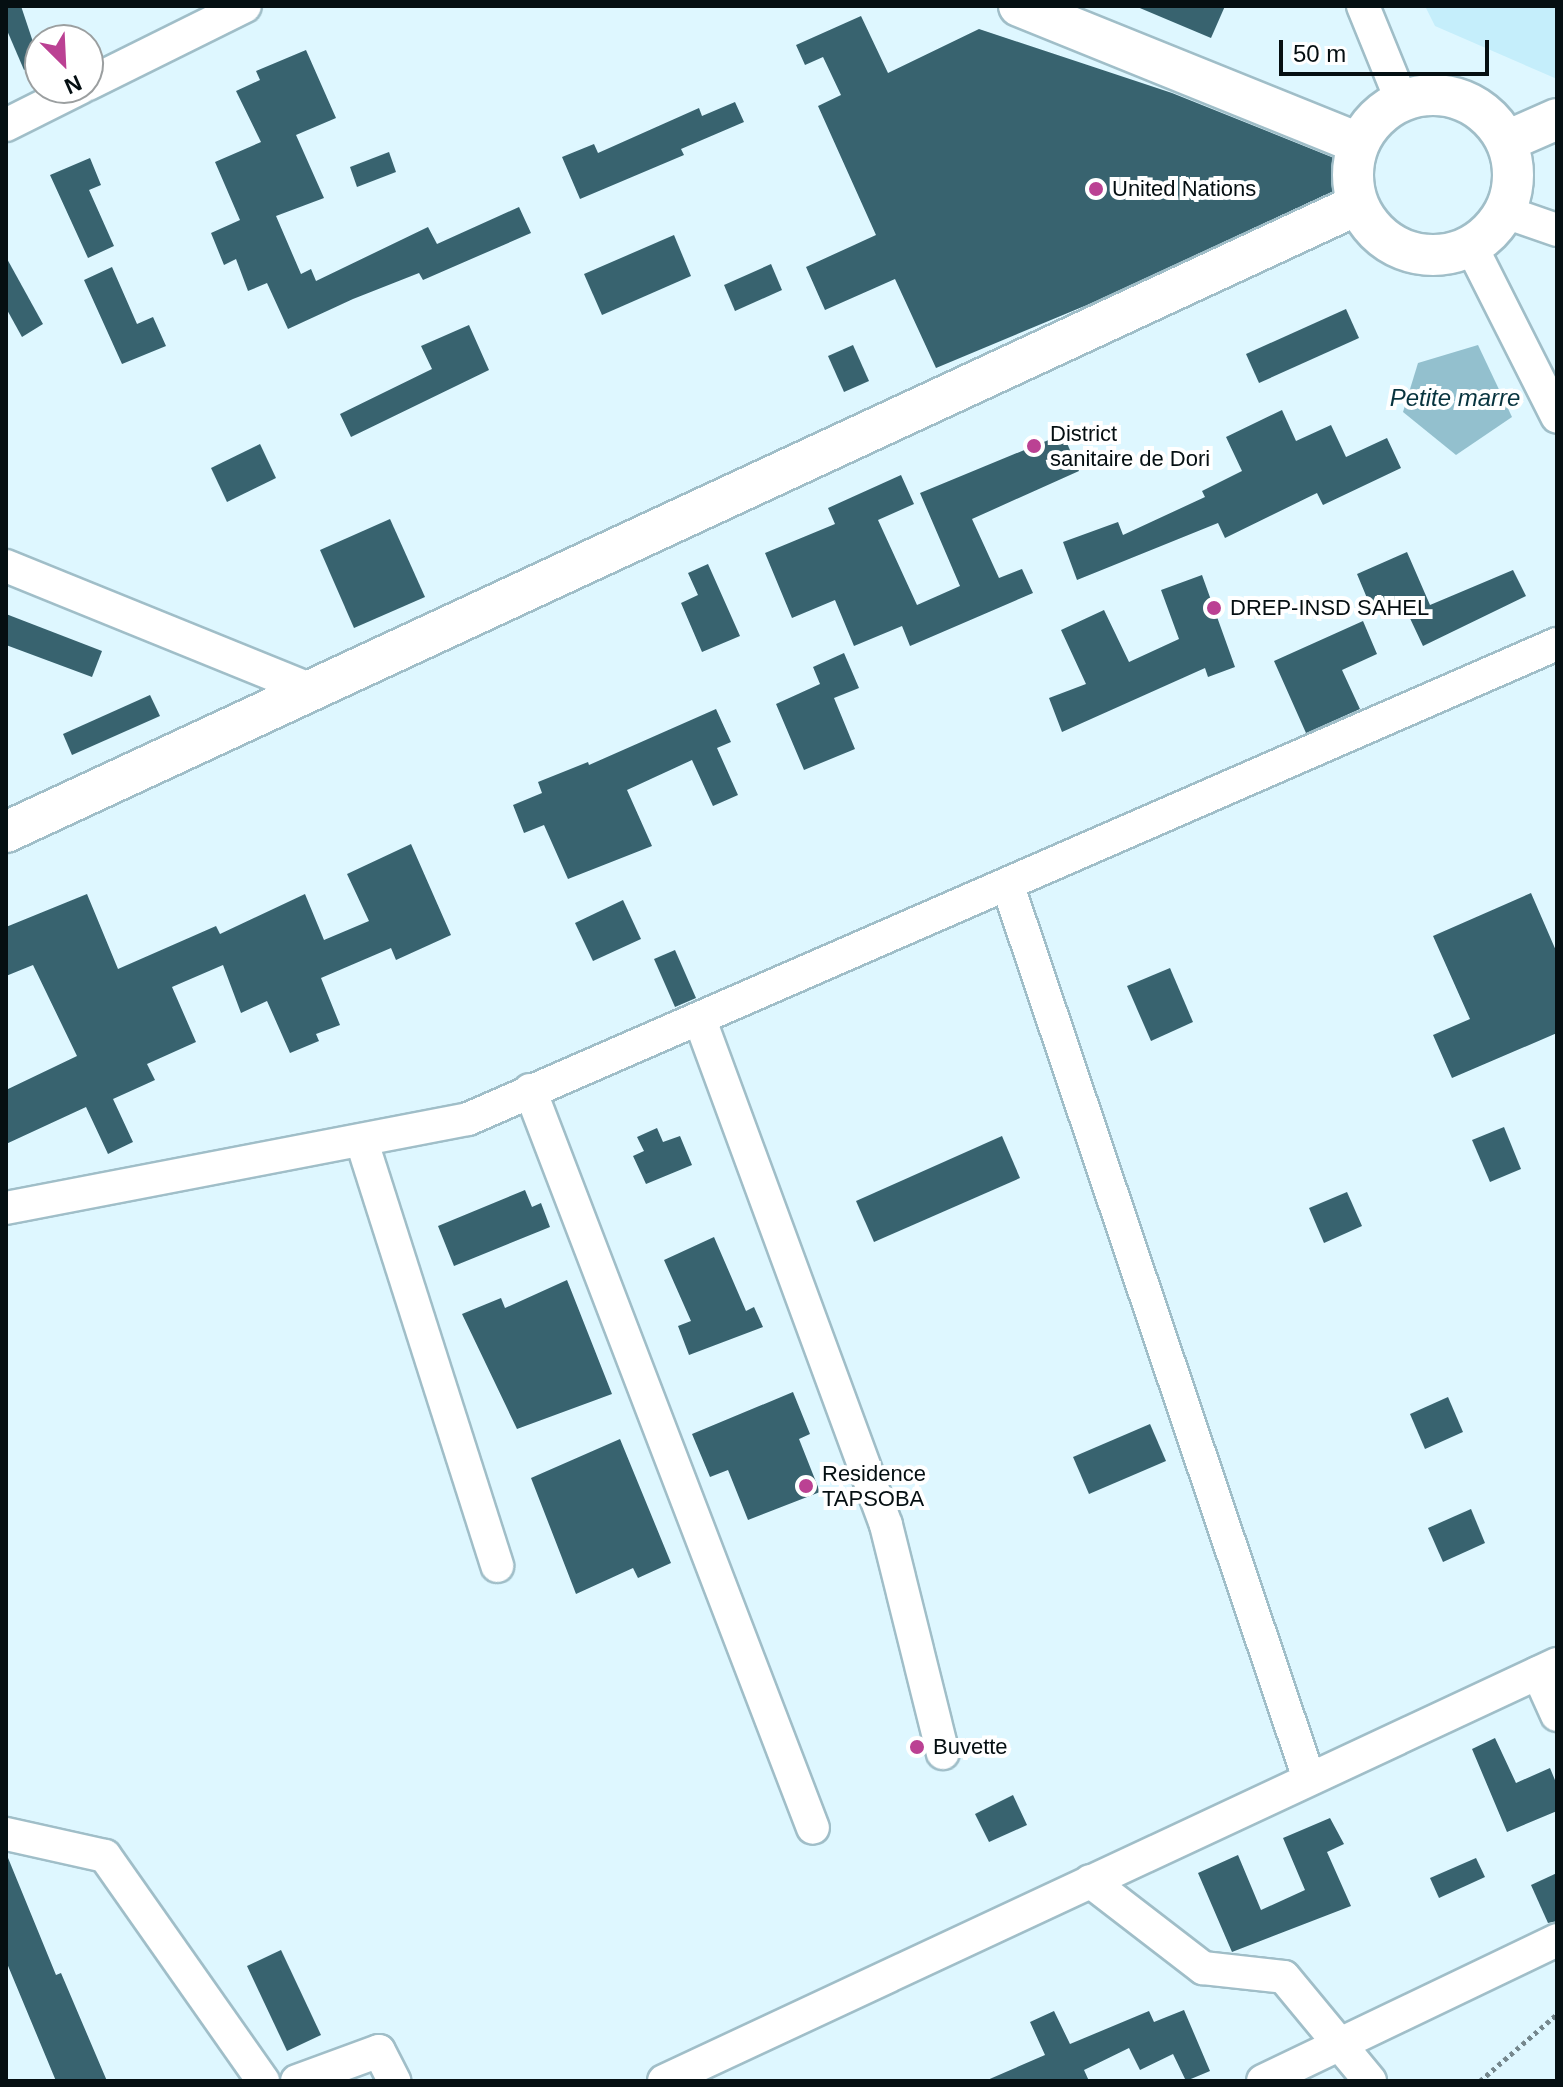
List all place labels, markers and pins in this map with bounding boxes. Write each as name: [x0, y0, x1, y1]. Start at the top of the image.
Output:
place label: United Nations: [1112, 176, 1256, 202]
marker: United Nations: [1087, 180, 1105, 198]
place label: District sanitaire de Dori: [1050, 420, 1210, 472]
marker: District sanitaire de Dori: [1025, 437, 1043, 455]
place label: DREP-INSD SAHEL: [1230, 595, 1429, 621]
marker: DREP-INSD SAHEL: [1205, 599, 1223, 617]
place label: Residence TAPSOBA: [822, 1460, 926, 1512]
marker: Residence TAPSOBA: [797, 1477, 815, 1495]
place label: Buvette: [933, 1734, 1008, 1760]
marker: Buvette: [908, 1738, 926, 1756]

